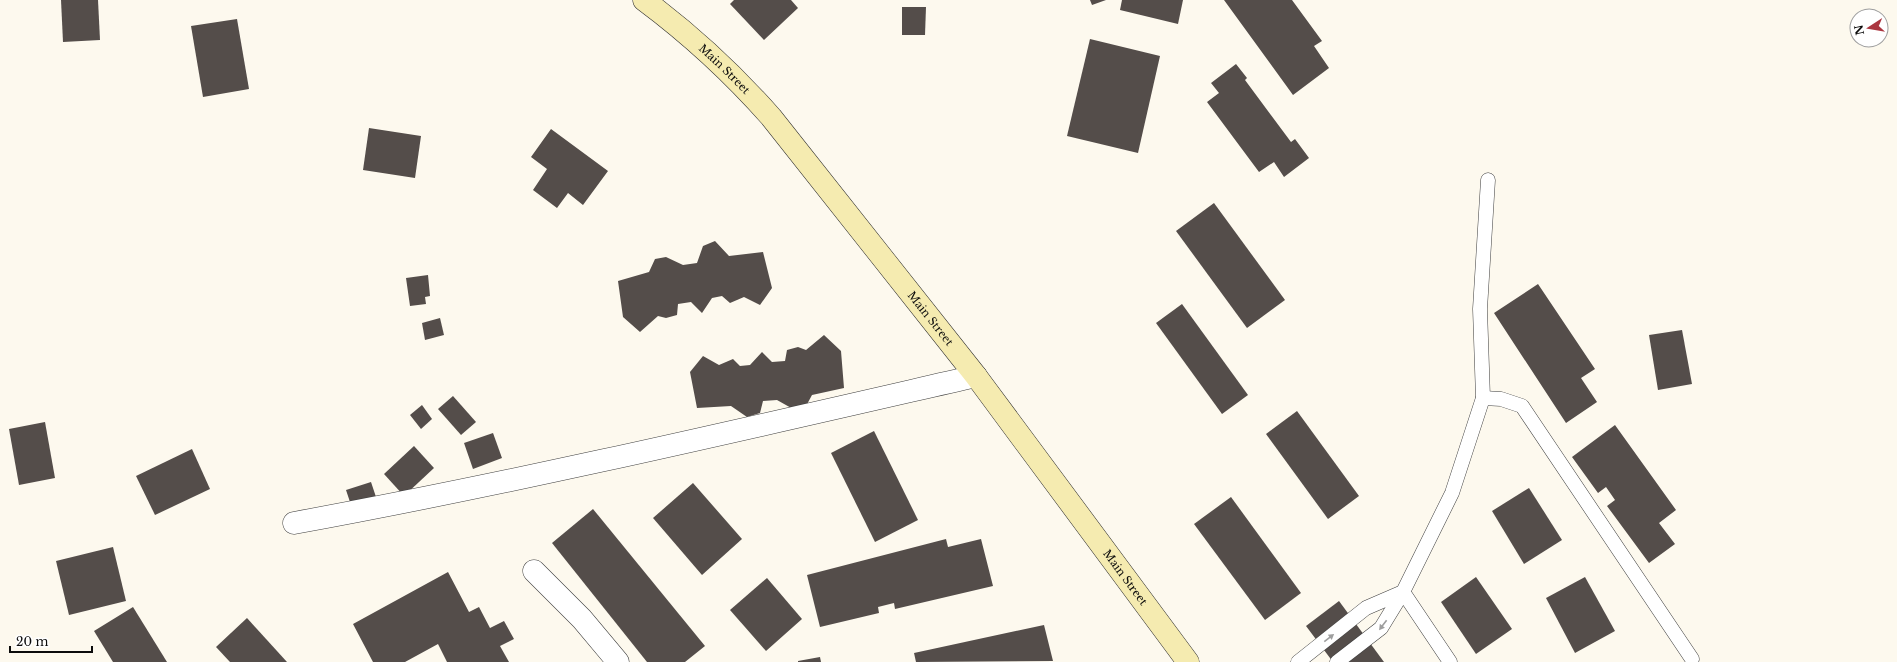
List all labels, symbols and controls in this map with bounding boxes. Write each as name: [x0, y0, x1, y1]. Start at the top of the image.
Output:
north arrow: [1849, 8, 1889, 48]
text: N: [1851, 23, 1867, 37]
street label: Main Street: [696, 41, 754, 97]
street label: Main Street: [905, 288, 957, 349]
street label: Main Street: [1100, 547, 1151, 609]
one-way arrow: [1379, 620, 1387, 631]
scale bar: [10, 628, 92, 654]
text: 20 m: [16, 634, 48, 649]
one-way arrow: [1323, 634, 1334, 642]

